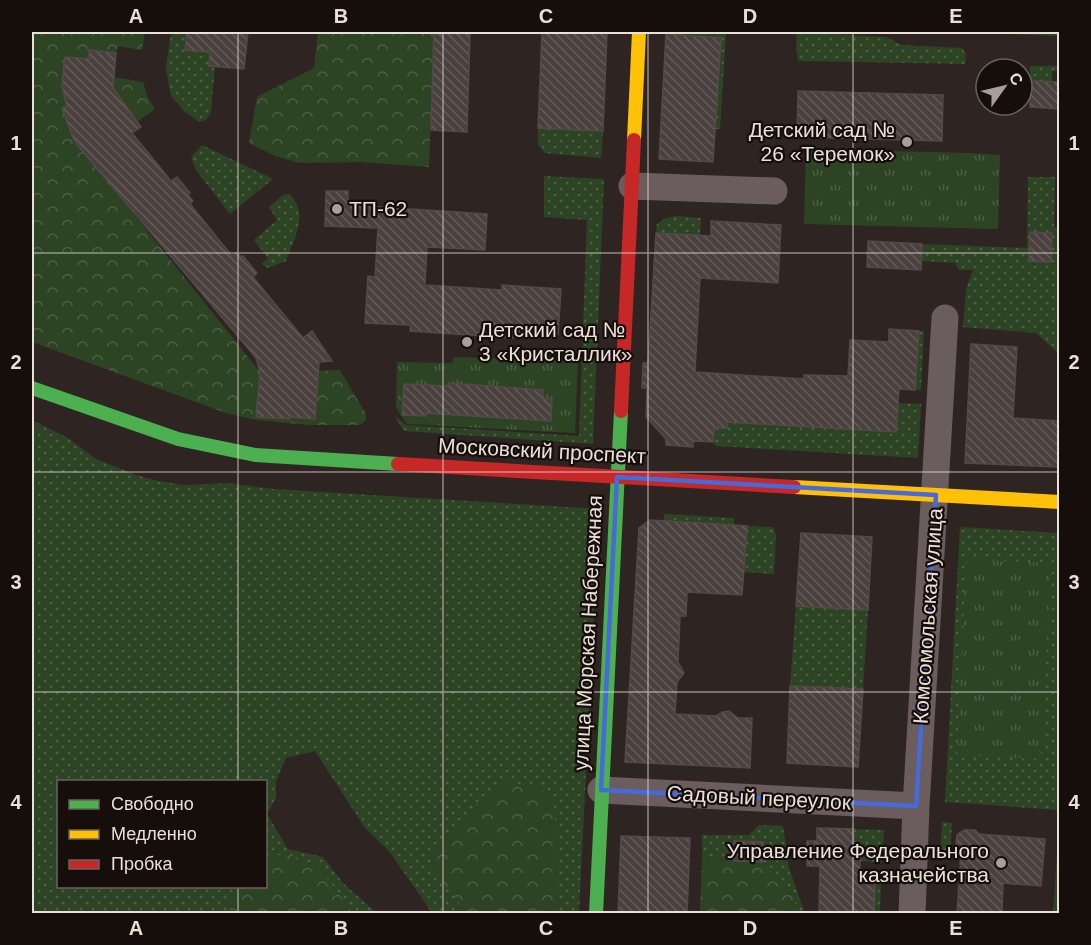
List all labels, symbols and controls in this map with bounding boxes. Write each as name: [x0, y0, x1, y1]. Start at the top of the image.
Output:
text: A: [129, 5, 143, 27]
text: B: [334, 5, 348, 27]
text: C: [539, 5, 553, 27]
text: D: [743, 5, 757, 27]
text: E: [949, 5, 963, 27]
north arrow: [974, 57, 1034, 117]
text: С: [1006, 69, 1027, 89]
place label: Детский сад № 26 «Теремок»: [749, 118, 895, 165]
text: 1: [10, 132, 22, 154]
text: 1: [1068, 132, 1080, 154]
marker: Детский сад № 26 «Теремок»: [900, 135, 914, 149]
place label: ТП-62: [349, 197, 407, 220]
marker: ТП-62: [330, 202, 344, 216]
place label: Детский сад № 3 «Кристаллик»: [479, 318, 633, 365]
marker: Детский сад № 3 «Кристаллик»: [460, 335, 474, 349]
text: 2: [10, 351, 22, 373]
text: 2: [1068, 351, 1080, 373]
street label: Московский проспект: [437, 434, 647, 467]
street label: улица Морская Набережная: [569, 495, 606, 771]
street label: Комсомольская улица: [908, 507, 947, 725]
text: 3: [10, 571, 22, 593]
text: 3: [1068, 571, 1080, 593]
legend: [57, 780, 267, 888]
street label: Садовый переулок: [666, 781, 853, 814]
text: 4: [10, 791, 22, 813]
text: 4: [1068, 791, 1080, 813]
text: Свободно: [111, 794, 194, 814]
text: Медленно: [111, 824, 197, 844]
place label: Управление Федерального казначейства: [727, 839, 989, 886]
text: Пробка: [111, 854, 174, 874]
marker: Управление Федерального казначейства: [994, 856, 1008, 870]
text: A: [129, 917, 143, 939]
text: B: [334, 917, 348, 939]
text: C: [539, 917, 553, 939]
text: D: [743, 917, 757, 939]
text: E: [949, 917, 963, 939]

